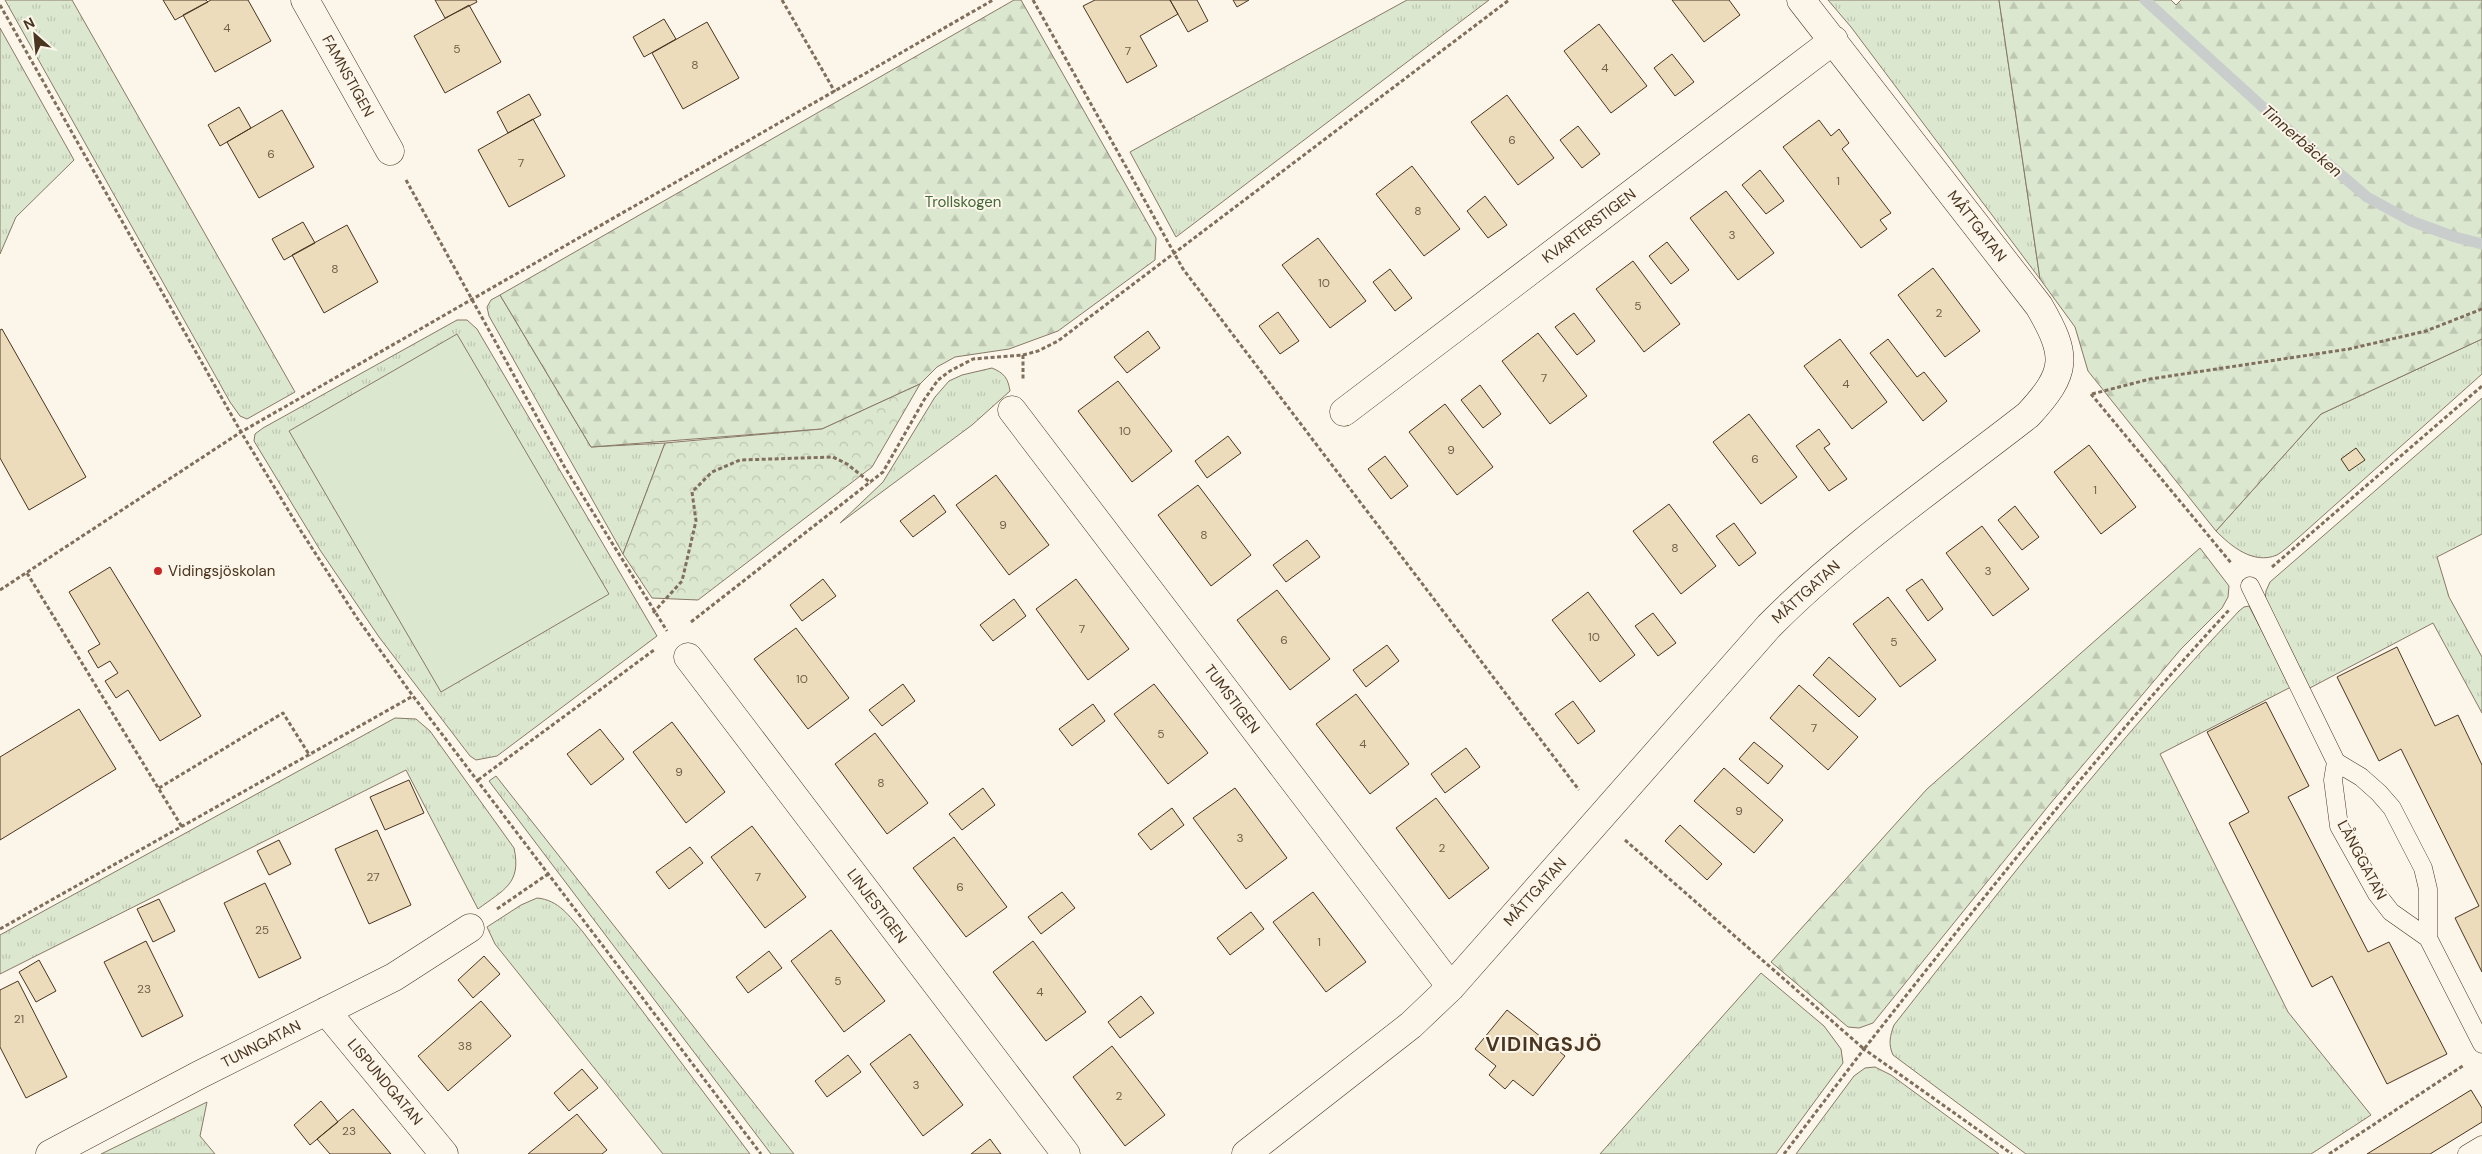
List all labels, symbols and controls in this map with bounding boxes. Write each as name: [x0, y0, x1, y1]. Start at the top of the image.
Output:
north arrow: [10, 10, 60, 60]
text: N: [20, 13, 38, 34]
house number: 4: [223, 20, 231, 36]
street label: FAMNSTIGEN: [317, 32, 379, 120]
house number: 5: [453, 41, 461, 57]
house number: 7: [1125, 43, 1131, 59]
house number: 8: [691, 57, 699, 73]
house number: 4: [1601, 60, 1609, 76]
water label: Tinnerbäcken: [2257, 100, 2347, 182]
house number: 6: [1508, 132, 1516, 148]
house number: 6: [267, 146, 275, 162]
house number: 7: [518, 155, 524, 171]
house number: 1: [1836, 173, 1840, 189]
street label: KVARTERSTIGEN: [1538, 184, 1640, 268]
street label: MÅTTGATAN: [1943, 186, 2011, 266]
park label: Trollskogen: [925, 192, 1001, 212]
house number: 8: [1414, 203, 1422, 219]
house number: 3: [1728, 227, 1736, 243]
house number: 8: [331, 261, 339, 277]
house number: 10: [1318, 275, 1330, 291]
house number: 5: [1634, 298, 1642, 314]
house number: 2: [1936, 305, 1943, 321]
house number: 7: [1541, 370, 1547, 386]
house number: 4: [1842, 376, 1850, 392]
house number: 10: [1119, 423, 1131, 439]
house number: 9: [1447, 442, 1455, 458]
house number: 6: [1751, 451, 1759, 467]
house number: 1: [2093, 482, 2097, 498]
house number: 9: [999, 517, 1007, 533]
house number: 8: [1200, 527, 1208, 543]
house number: 8: [1671, 540, 1679, 556]
street label: MÅTTGATAN: [1768, 556, 1844, 628]
place label: Vidingsjöskolan: [168, 561, 275, 581]
house number: 3: [1984, 563, 1992, 579]
marker: Vidingsjöskolan: [152, 565, 164, 577]
house number: 7: [1079, 621, 1085, 637]
house number: 10: [1588, 629, 1600, 645]
house number: 6: [1280, 632, 1288, 648]
house number: 5: [1890, 634, 1898, 650]
street label: TUMSTIGEN: [1200, 660, 1264, 738]
house number: 10: [796, 671, 808, 687]
house number: 7: [1811, 720, 1817, 736]
house number: 5: [1157, 726, 1165, 742]
house number: 4: [1359, 736, 1367, 752]
house number: 9: [675, 764, 683, 780]
house number: 8: [877, 775, 885, 791]
house number: 9: [1735, 803, 1743, 819]
street label: LÅNGGATAN: [2333, 817, 2391, 903]
house number: 3: [1236, 830, 1244, 846]
house number: 2: [1439, 840, 1446, 856]
street label: MÅTTGATAN: [1499, 854, 1571, 930]
street label: LINJESTIGEN: [842, 865, 912, 947]
house number: 27: [366, 869, 380, 885]
house number: 7: [755, 869, 761, 885]
house number: 6: [956, 879, 964, 895]
house number: 25: [255, 922, 269, 938]
house number: 1: [1317, 934, 1321, 950]
house number: 5: [834, 973, 842, 989]
house number: 23: [137, 981, 151, 997]
house number: 4: [1036, 984, 1044, 1000]
house number: 21: [14, 1011, 24, 1027]
street label: TUNNGATAN: [218, 1015, 304, 1073]
district label: VIDINGSJÖ: [1486, 1031, 1602, 1057]
street label: LISPUNDGATAN: [343, 1035, 427, 1129]
house number: 38: [458, 1038, 472, 1054]
house number: 3: [912, 1077, 920, 1093]
house number: 2: [1116, 1088, 1123, 1104]
house number: 23: [342, 1123, 356, 1139]

